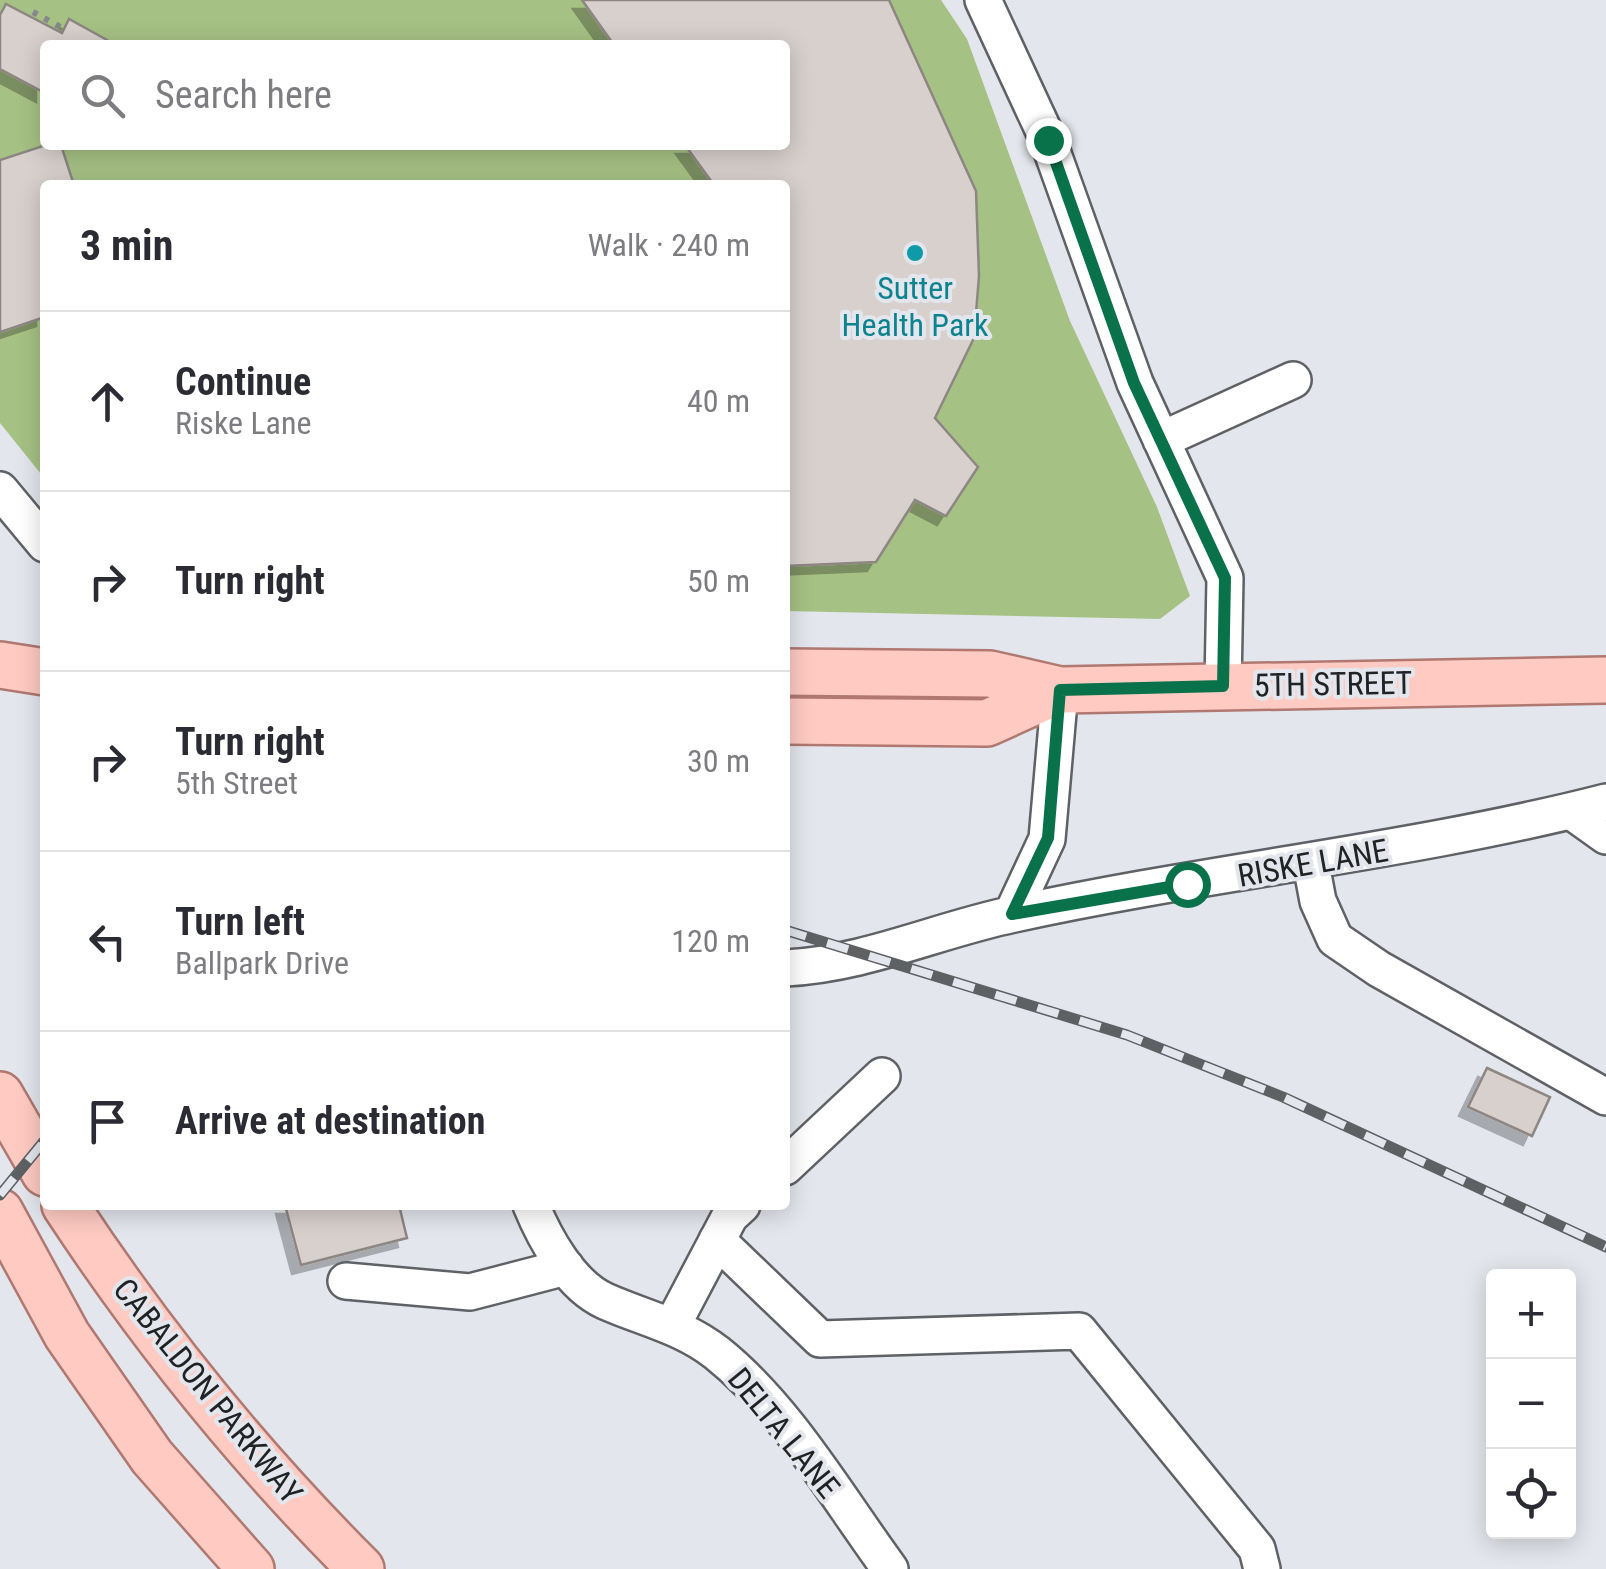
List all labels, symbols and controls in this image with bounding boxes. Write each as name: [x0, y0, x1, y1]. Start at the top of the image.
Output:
search box: [40, 40, 790, 150]
icon: search: [75, 68, 130, 123]
text: Search here: [155, 73, 332, 117]
route end: [1026, 118, 1072, 164]
text: 3 min: [80, 221, 173, 270]
text: Walk · 240 m: [588, 226, 750, 264]
marker: Sutter Health Park: [904, 242, 926, 264]
place label: Sutter Health Park: [842, 269, 989, 344]
text: Continue: [175, 360, 311, 404]
icon: ahead: [80, 374, 135, 429]
text: 40 m: [687, 382, 750, 420]
text: Riske Lane: [175, 404, 311, 442]
icon: right: [80, 554, 135, 609]
text: Turn right: [175, 559, 325, 603]
text: 50 m: [687, 562, 750, 600]
street label: 5TH STREET: [1253, 664, 1413, 704]
text: Turn right: [175, 720, 325, 764]
icon: right: [80, 734, 135, 789]
text: 30 m: [687, 742, 750, 780]
text: 5th Street: [175, 764, 298, 802]
street label: RISKE LANE: [1235, 831, 1391, 895]
route start: [1165, 862, 1211, 908]
text: Turn left: [175, 900, 305, 944]
icon: left: [80, 914, 135, 969]
text: 120 m: [671, 922, 750, 960]
text: Ballpark Drive: [175, 944, 349, 982]
icon: arrive: [80, 1094, 135, 1149]
text: Arrive at destination: [175, 1099, 485, 1143]
map controls: [1486, 1269, 1576, 1539]
button: +: [1486, 1269, 1576, 1359]
street label: CABALDON PARKWAY: [106, 1271, 310, 1511]
button: −: [1486, 1359, 1576, 1449]
street label: DELTA LANE: [720, 1360, 848, 1506]
button: locate: [1486, 1449, 1576, 1539]

